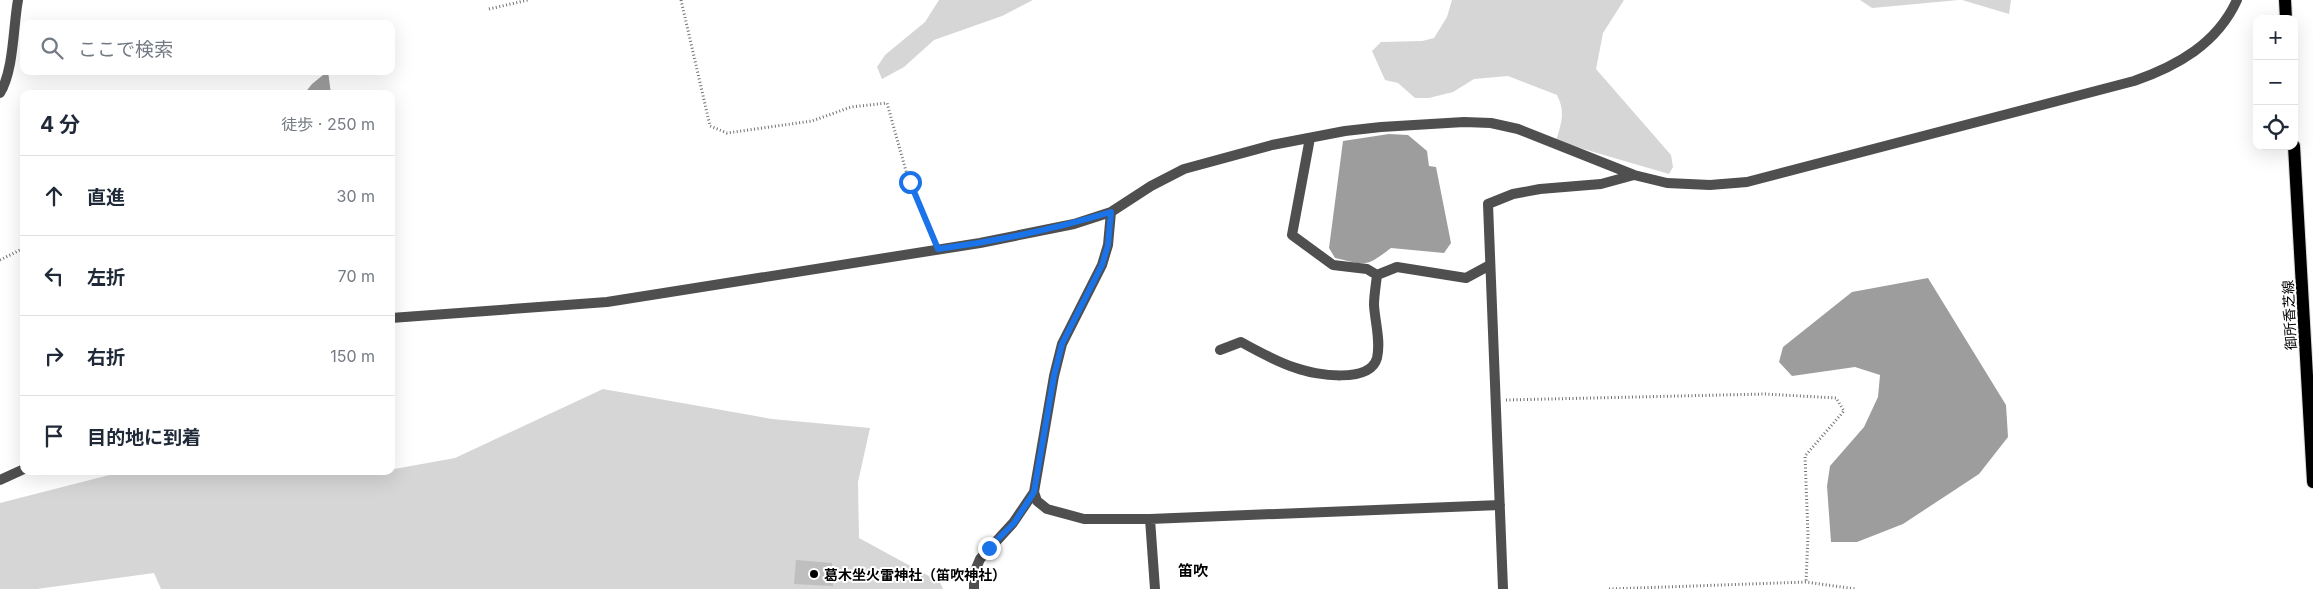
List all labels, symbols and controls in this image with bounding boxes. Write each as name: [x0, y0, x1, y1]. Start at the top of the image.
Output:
map controls: [2253, 15, 2298, 150]
button: +: [2253, 15, 2298, 60]
search box: [20, 20, 395, 75]
icon: search: [38, 34, 66, 62]
text: ここで検索: [78, 38, 173, 61]
button: −: [2253, 60, 2298, 105]
button: locate: [2253, 105, 2298, 150]
text: 4 分: [40, 112, 80, 137]
text: 徒歩 · 250 m: [281, 114, 375, 134]
route start: [899, 171, 922, 194]
icon: ahead: [40, 182, 68, 210]
text: 直進: [87, 186, 125, 209]
text: 30 m: [337, 186, 375, 206]
icon: left: [40, 262, 68, 290]
text: 左折: [87, 266, 125, 289]
text: 70 m: [338, 266, 375, 286]
street label: 御所香芝線: [2279, 280, 2299, 350]
icon: right: [40, 342, 68, 370]
text: 右折: [87, 346, 125, 369]
text: 150 m: [330, 346, 375, 366]
icon: arrive: [40, 422, 68, 450]
text: 目的地に到着: [87, 426, 201, 449]
route end: [978, 537, 1001, 560]
district label: 笛吹: [1178, 561, 1208, 580]
place label: 葛木坐火雷神社（笛吹神社）: [824, 566, 1006, 583]
marker: 葛木坐火雷神社（笛吹神社）: [808, 568, 820, 580]

